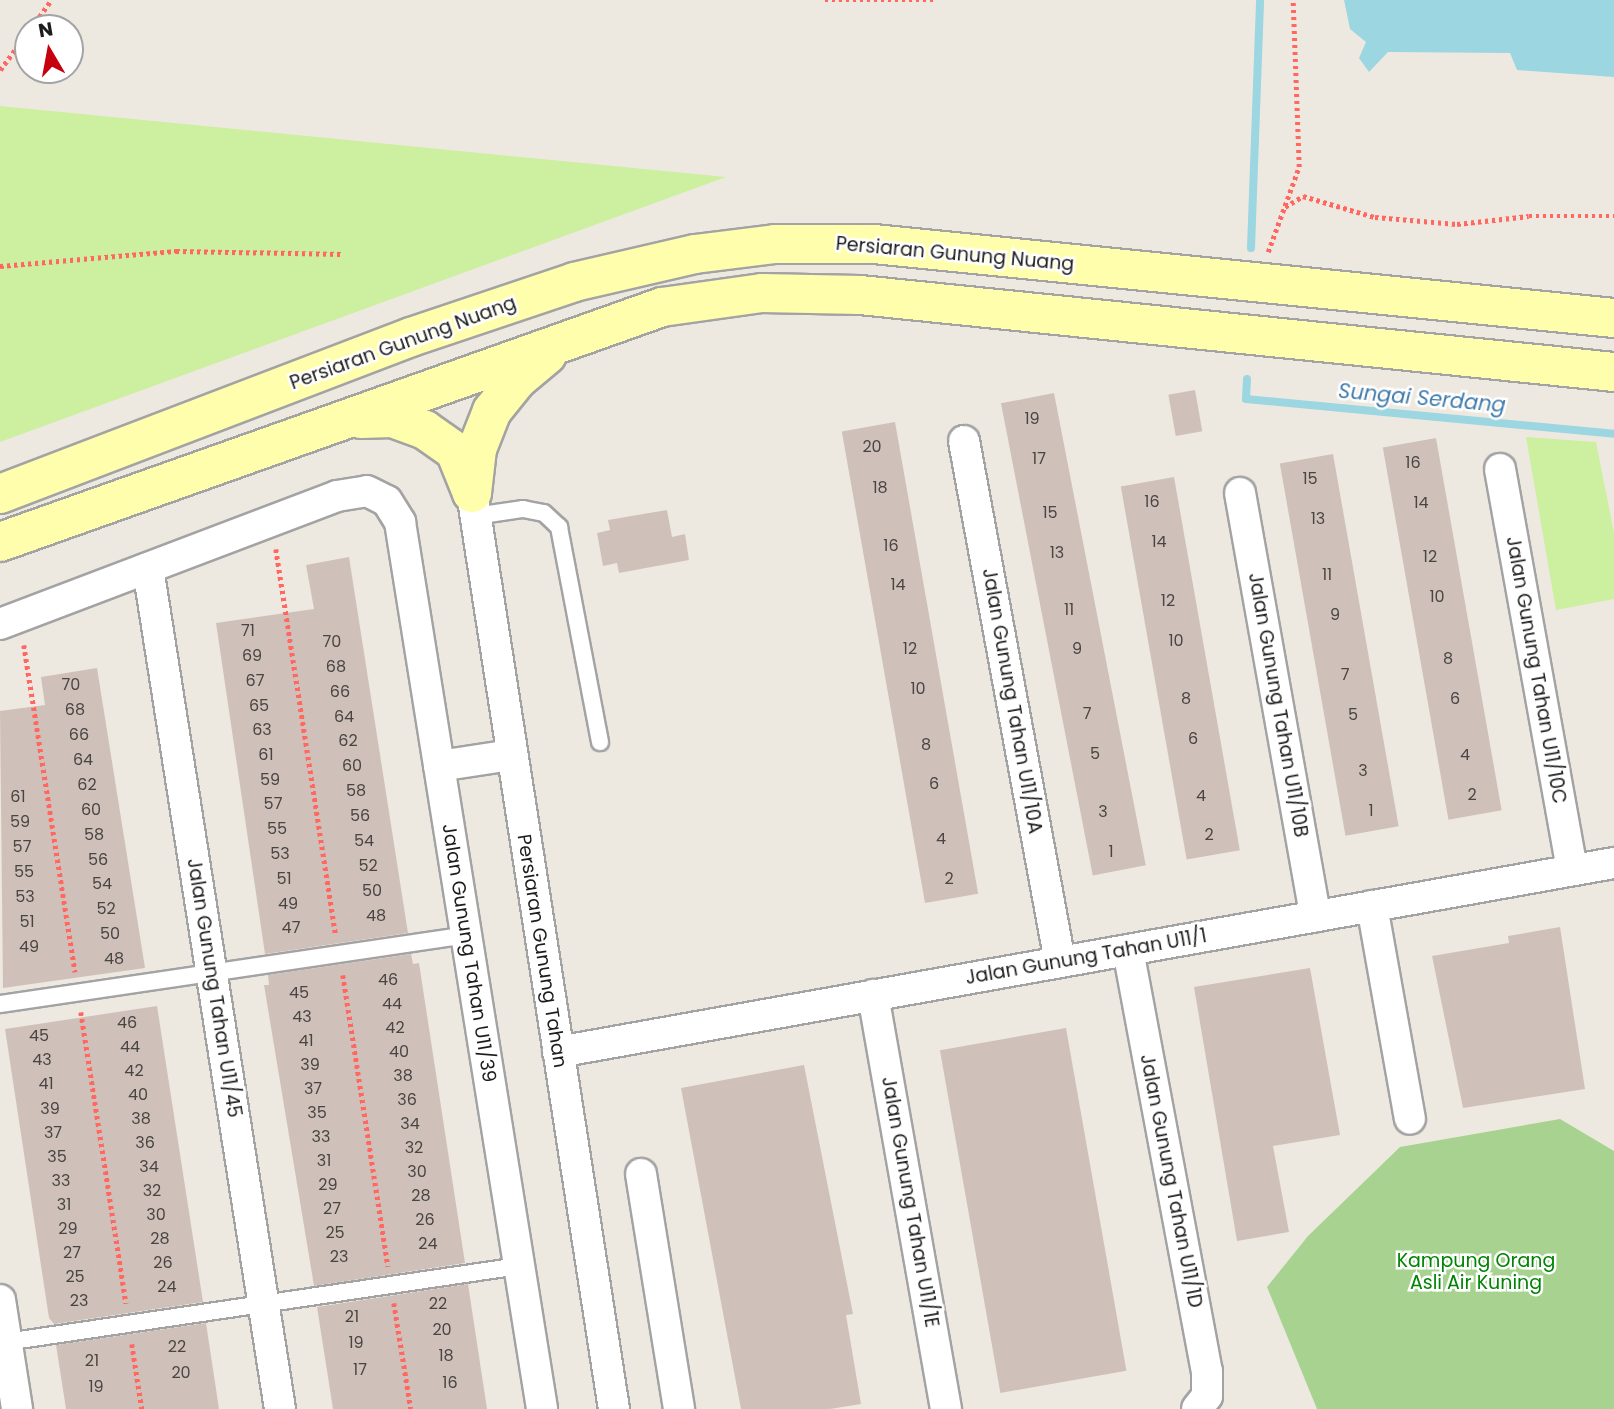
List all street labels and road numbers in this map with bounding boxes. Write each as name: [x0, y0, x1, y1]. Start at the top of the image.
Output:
street label: Persiaran Gunung Nuang: [835, 232, 1075, 276]
street label: Persiaran Gunung Nuang: [287, 291, 519, 395]
street label: Jalan Gunung Tahan U11/10C: [1501, 535, 1571, 805]
street label: Jalan Gunung Tahan U11/10A: [977, 566, 1047, 836]
street label: Jalan Gunung Tahan U11/10B: [1243, 571, 1313, 839]
street label: Jalan Gunung Tahan U11/39: [437, 822, 501, 1084]
street label: Persiaran Gunung Tahan: [512, 833, 572, 1069]
street label: Jalan Gunung Tahan U11/45: [182, 857, 246, 1119]
street label: Jalan Gunung Tahan U11/1: [964, 925, 1208, 989]
street label: Jalan Gunung Tahan U11/1D: [1135, 1052, 1207, 1310]
street label: Jalan Gunung Tahan U11/1E: [877, 1075, 943, 1329]

